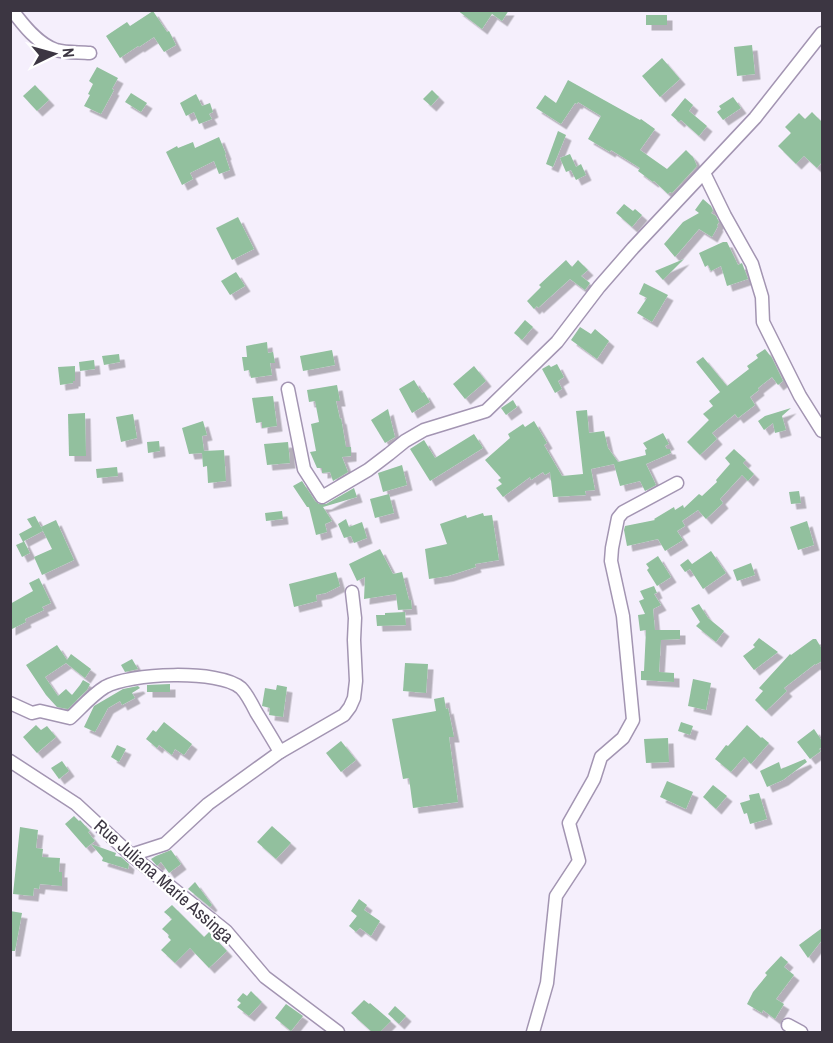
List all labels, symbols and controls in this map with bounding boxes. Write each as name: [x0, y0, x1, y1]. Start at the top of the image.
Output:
north arrow: [24, 24, 84, 84]
text: N: [58, 47, 80, 58]
street label: Rue Juliana Marie Assinga: [89, 813, 239, 949]

